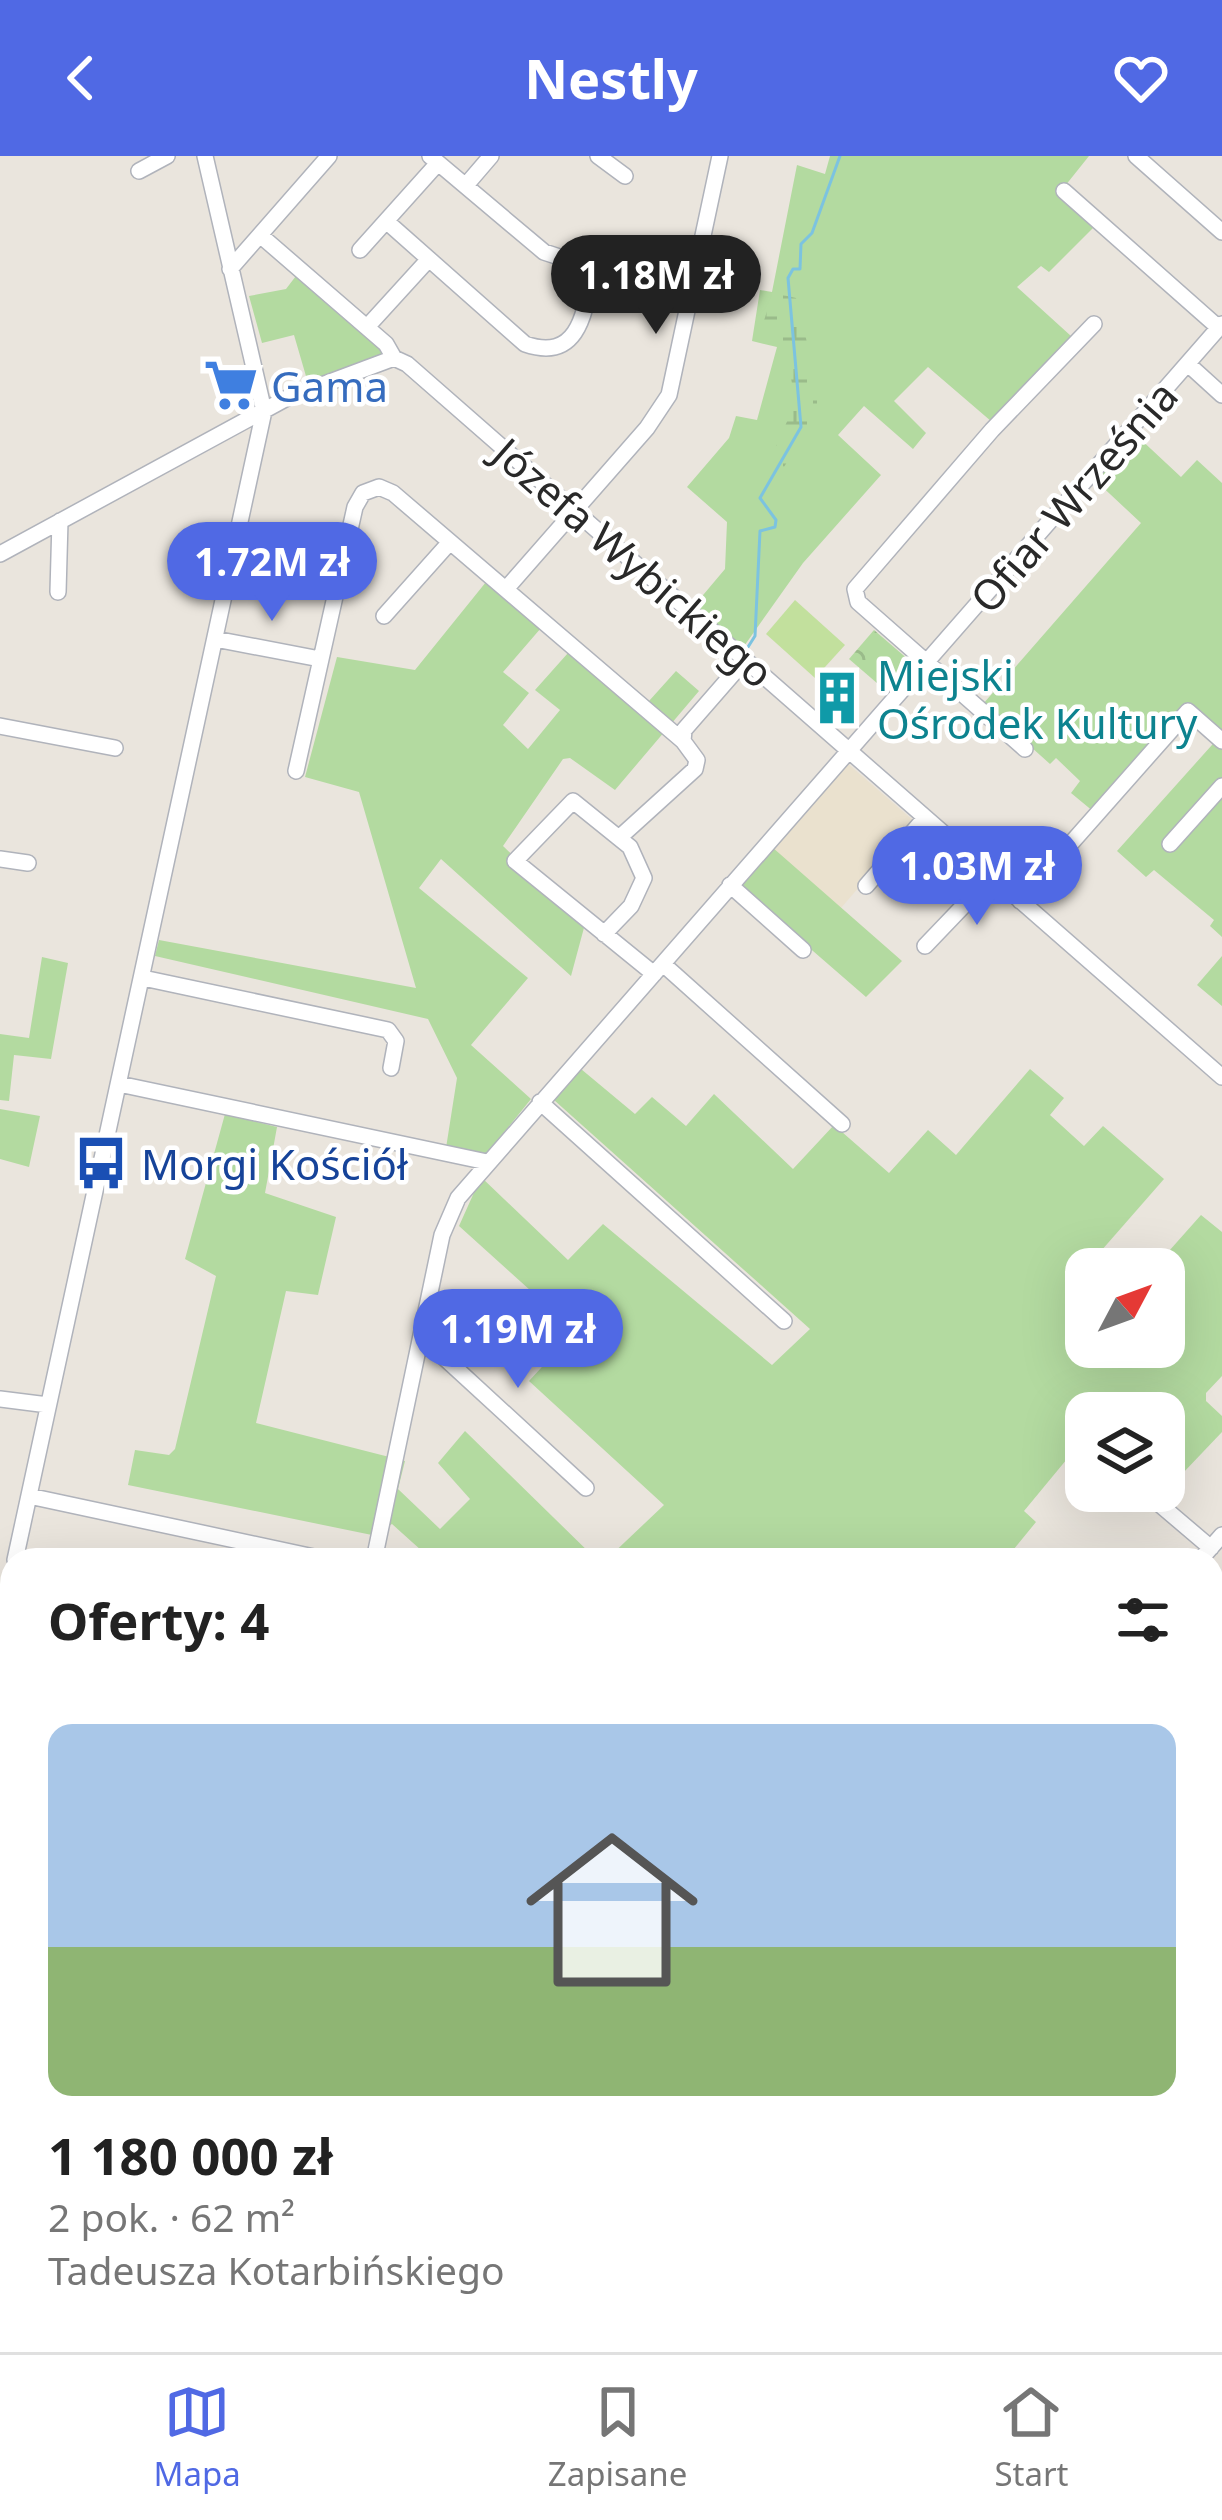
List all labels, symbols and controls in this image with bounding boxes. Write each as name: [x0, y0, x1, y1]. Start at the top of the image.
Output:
text: Nestly: [524, 41, 698, 115]
icon: back: [48, 45, 114, 111]
icon: heart: [1108, 45, 1174, 111]
pin: 1.18M zł: [532, 235, 780, 337]
text: 1.18M zł: [578, 247, 734, 300]
supermarket icon: Gama: [202, 356, 260, 414]
place label: Gama: [271, 357, 388, 414]
street label: Ofiar Września: [956, 368, 1190, 624]
street label: Józefa Wybickiego: [479, 422, 786, 700]
pin: 1.72M zł: [148, 522, 396, 624]
text: 1.72M zł: [194, 534, 350, 587]
place label: Miejski Ośrodek Kultury: [877, 646, 1198, 751]
building icon: Miejski Ośrodek Kultury: [808, 669, 866, 727]
pin: 1.03M zł: [853, 826, 1101, 928]
text: 1.03M zł: [899, 838, 1055, 891]
bus stop icon: Morgi Kościół: [72, 1134, 130, 1192]
place label: Morgi Kościół: [141, 1135, 409, 1192]
north arrow: [1065, 1248, 1185, 1368]
map controls: [1065, 1248, 1185, 1512]
pin: 1.19M zł: [394, 1289, 642, 1391]
text: 1.19M zł: [440, 1301, 596, 1354]
button: layers: [1065, 1392, 1185, 1512]
text: Oferty: 4: [48, 1585, 269, 1655]
icon: filters: [1110, 1587, 1176, 1653]
icon: home: [504, 1802, 720, 2018]
text: 1 180 000 zł: [48, 2120, 333, 2190]
text: 2 pok. · 62 m²: [48, 2190, 295, 2243]
text: Tadeusza Kotarbińskiego: [48, 2243, 505, 2296]
tab: Mapa: [154, 2379, 241, 2496]
tab: Zapisane: [548, 2379, 687, 2496]
tab: Start: [994, 2379, 1068, 2496]

